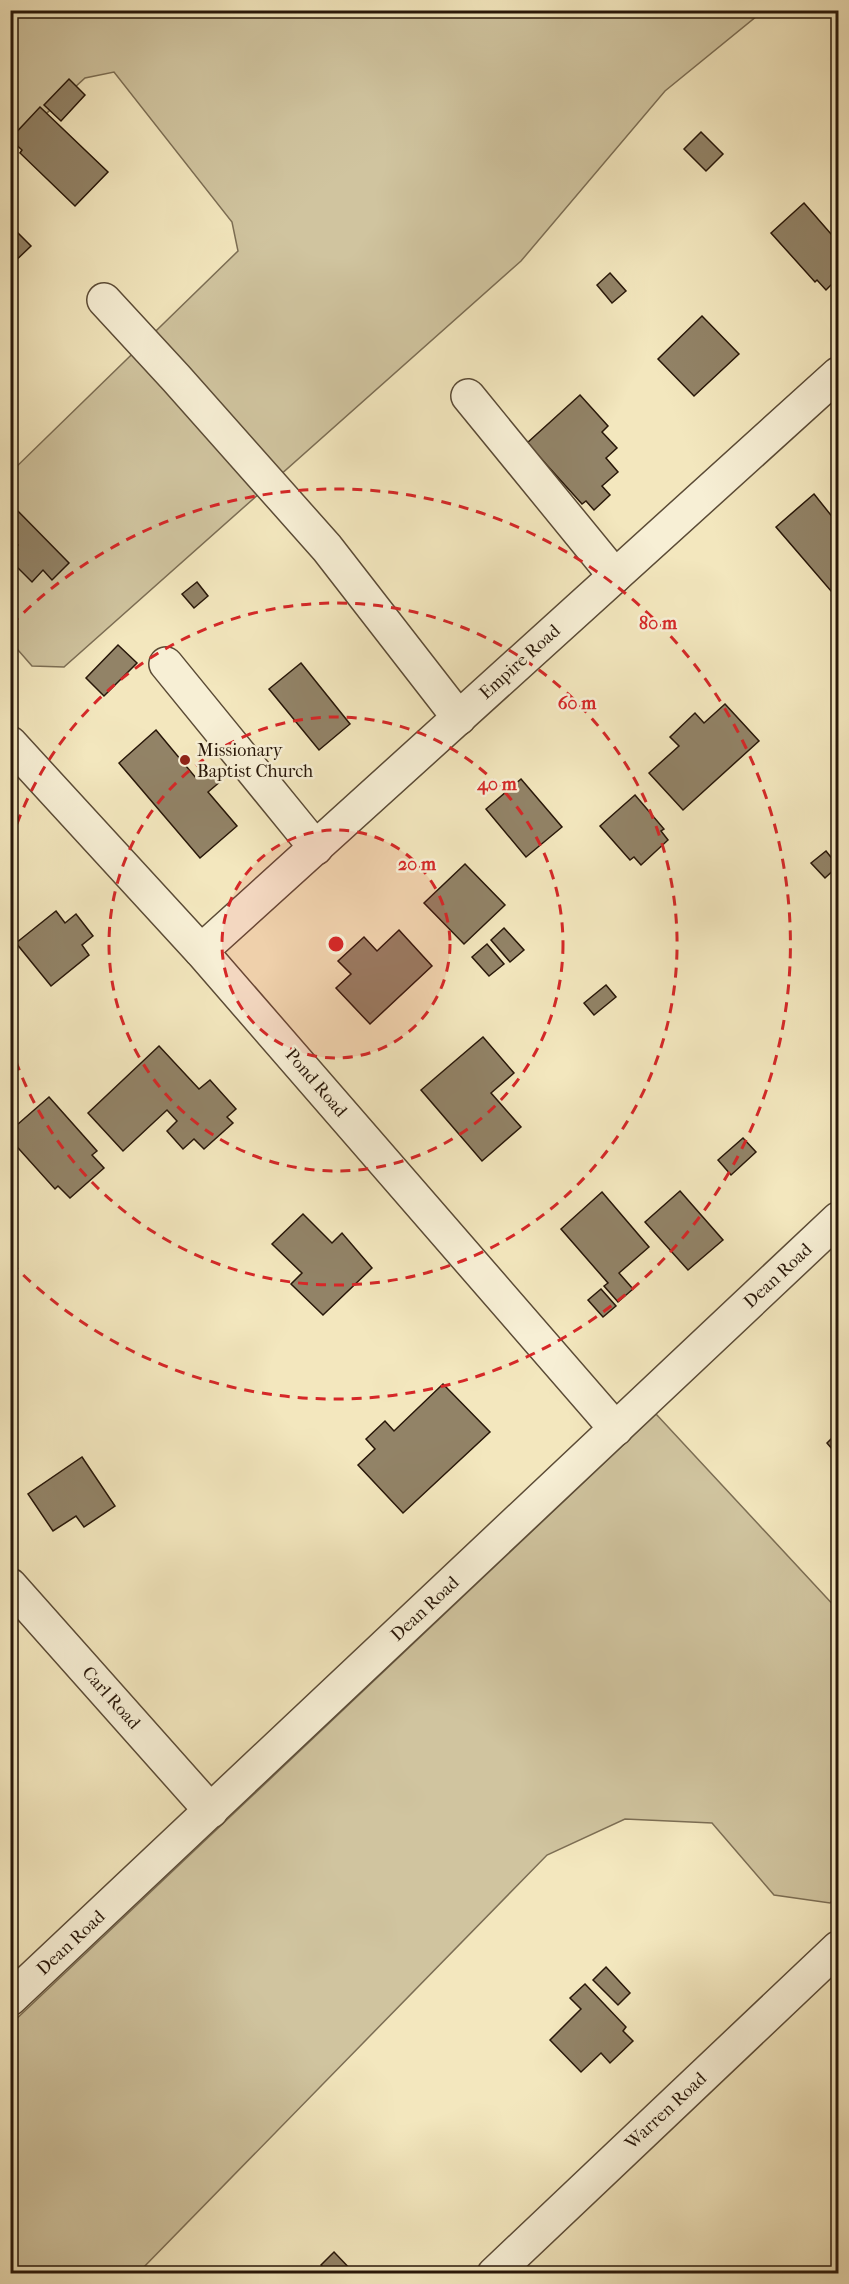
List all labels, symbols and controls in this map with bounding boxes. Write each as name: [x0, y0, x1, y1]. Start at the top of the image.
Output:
text: 80 m: [639, 613, 678, 634]
street label: Empire Road: [475, 620, 565, 704]
text: 60 m: [558, 693, 597, 714]
place label: Missionary Baptist Church: [197, 740, 313, 782]
marker: Missionary Baptist Church: [178, 753, 192, 767]
text: 40 m: [476, 774, 518, 795]
text: 20 m: [398, 854, 437, 875]
centre of rings: [326, 934, 346, 954]
street label: Pond Road: [281, 1045, 351, 1122]
street label: Dean Road: [740, 1239, 817, 1313]
street label: Dean Road: [387, 1572, 464, 1646]
street label: Carl Road: [77, 1662, 145, 1734]
street label: Dean Road: [33, 1906, 110, 1980]
street label: Warren Road: [620, 2068, 711, 2155]

